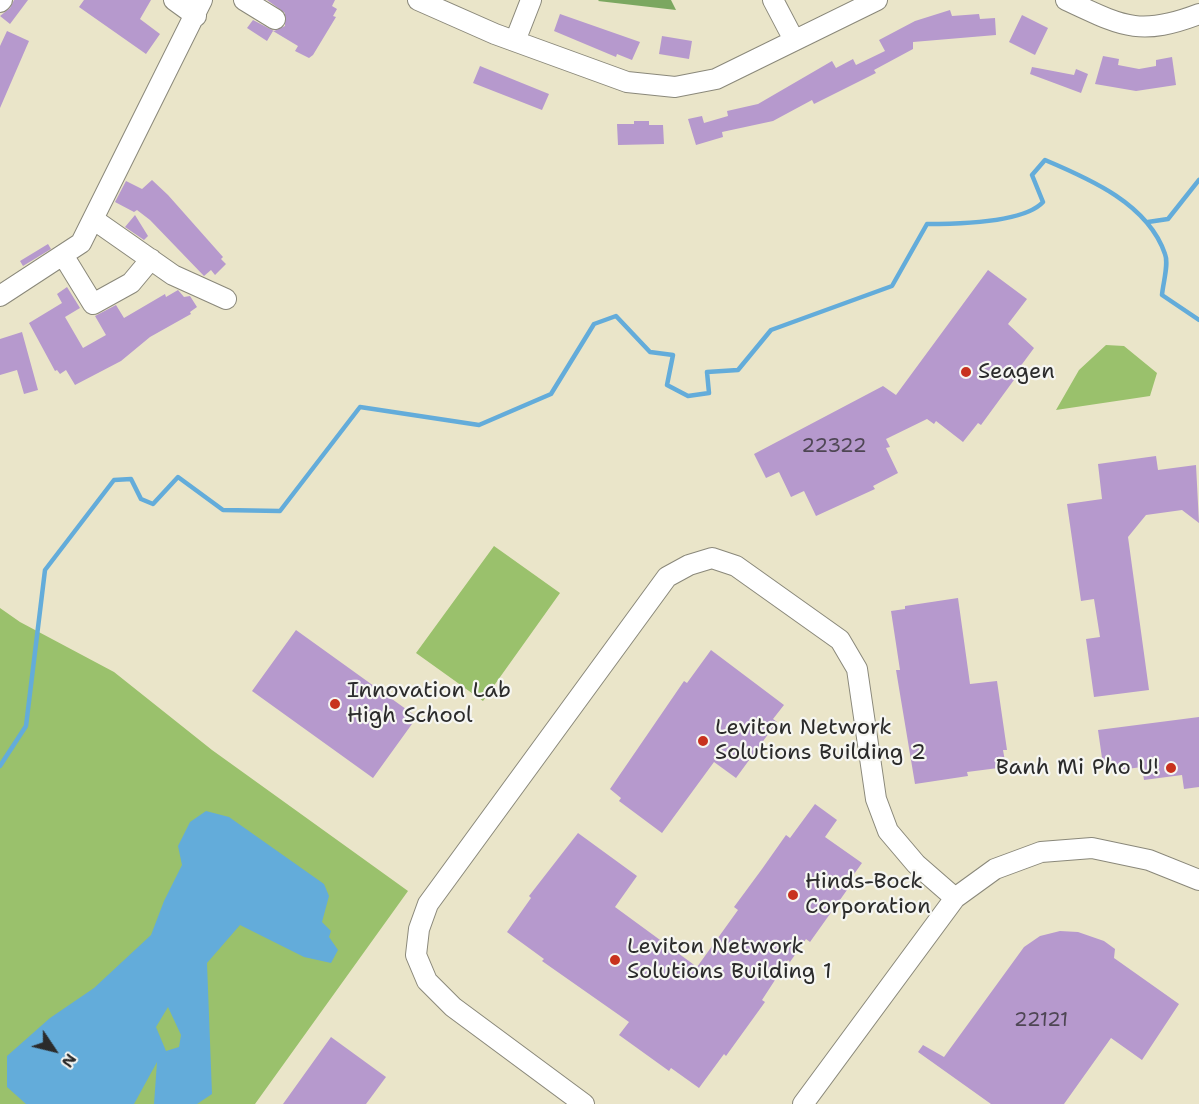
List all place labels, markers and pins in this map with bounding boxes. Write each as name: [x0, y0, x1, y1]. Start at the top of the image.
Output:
place label: Seagen: [978, 359, 1055, 385]
marker: Seagen: [959, 365, 973, 379]
place label: Innovation Lab High School: [347, 678, 511, 730]
marker: Innovation Lab High School: [328, 697, 342, 711]
place label: Leviton Network Solutions Building 2: [715, 715, 926, 766]
marker: Leviton Network Solutions Building 2: [696, 734, 710, 748]
place label: Banh Mi Pho U!: [996, 755, 1159, 781]
marker: Banh Mi Pho U!: [1164, 761, 1178, 775]
place label: Hinds-Bock Corporation: [805, 869, 931, 920]
marker: Hinds-Bock Corporation: [786, 888, 800, 902]
place label: Leviton Network Solutions Building 1: [627, 934, 832, 986]
marker: Leviton Network Solutions Building 1: [608, 953, 622, 967]

